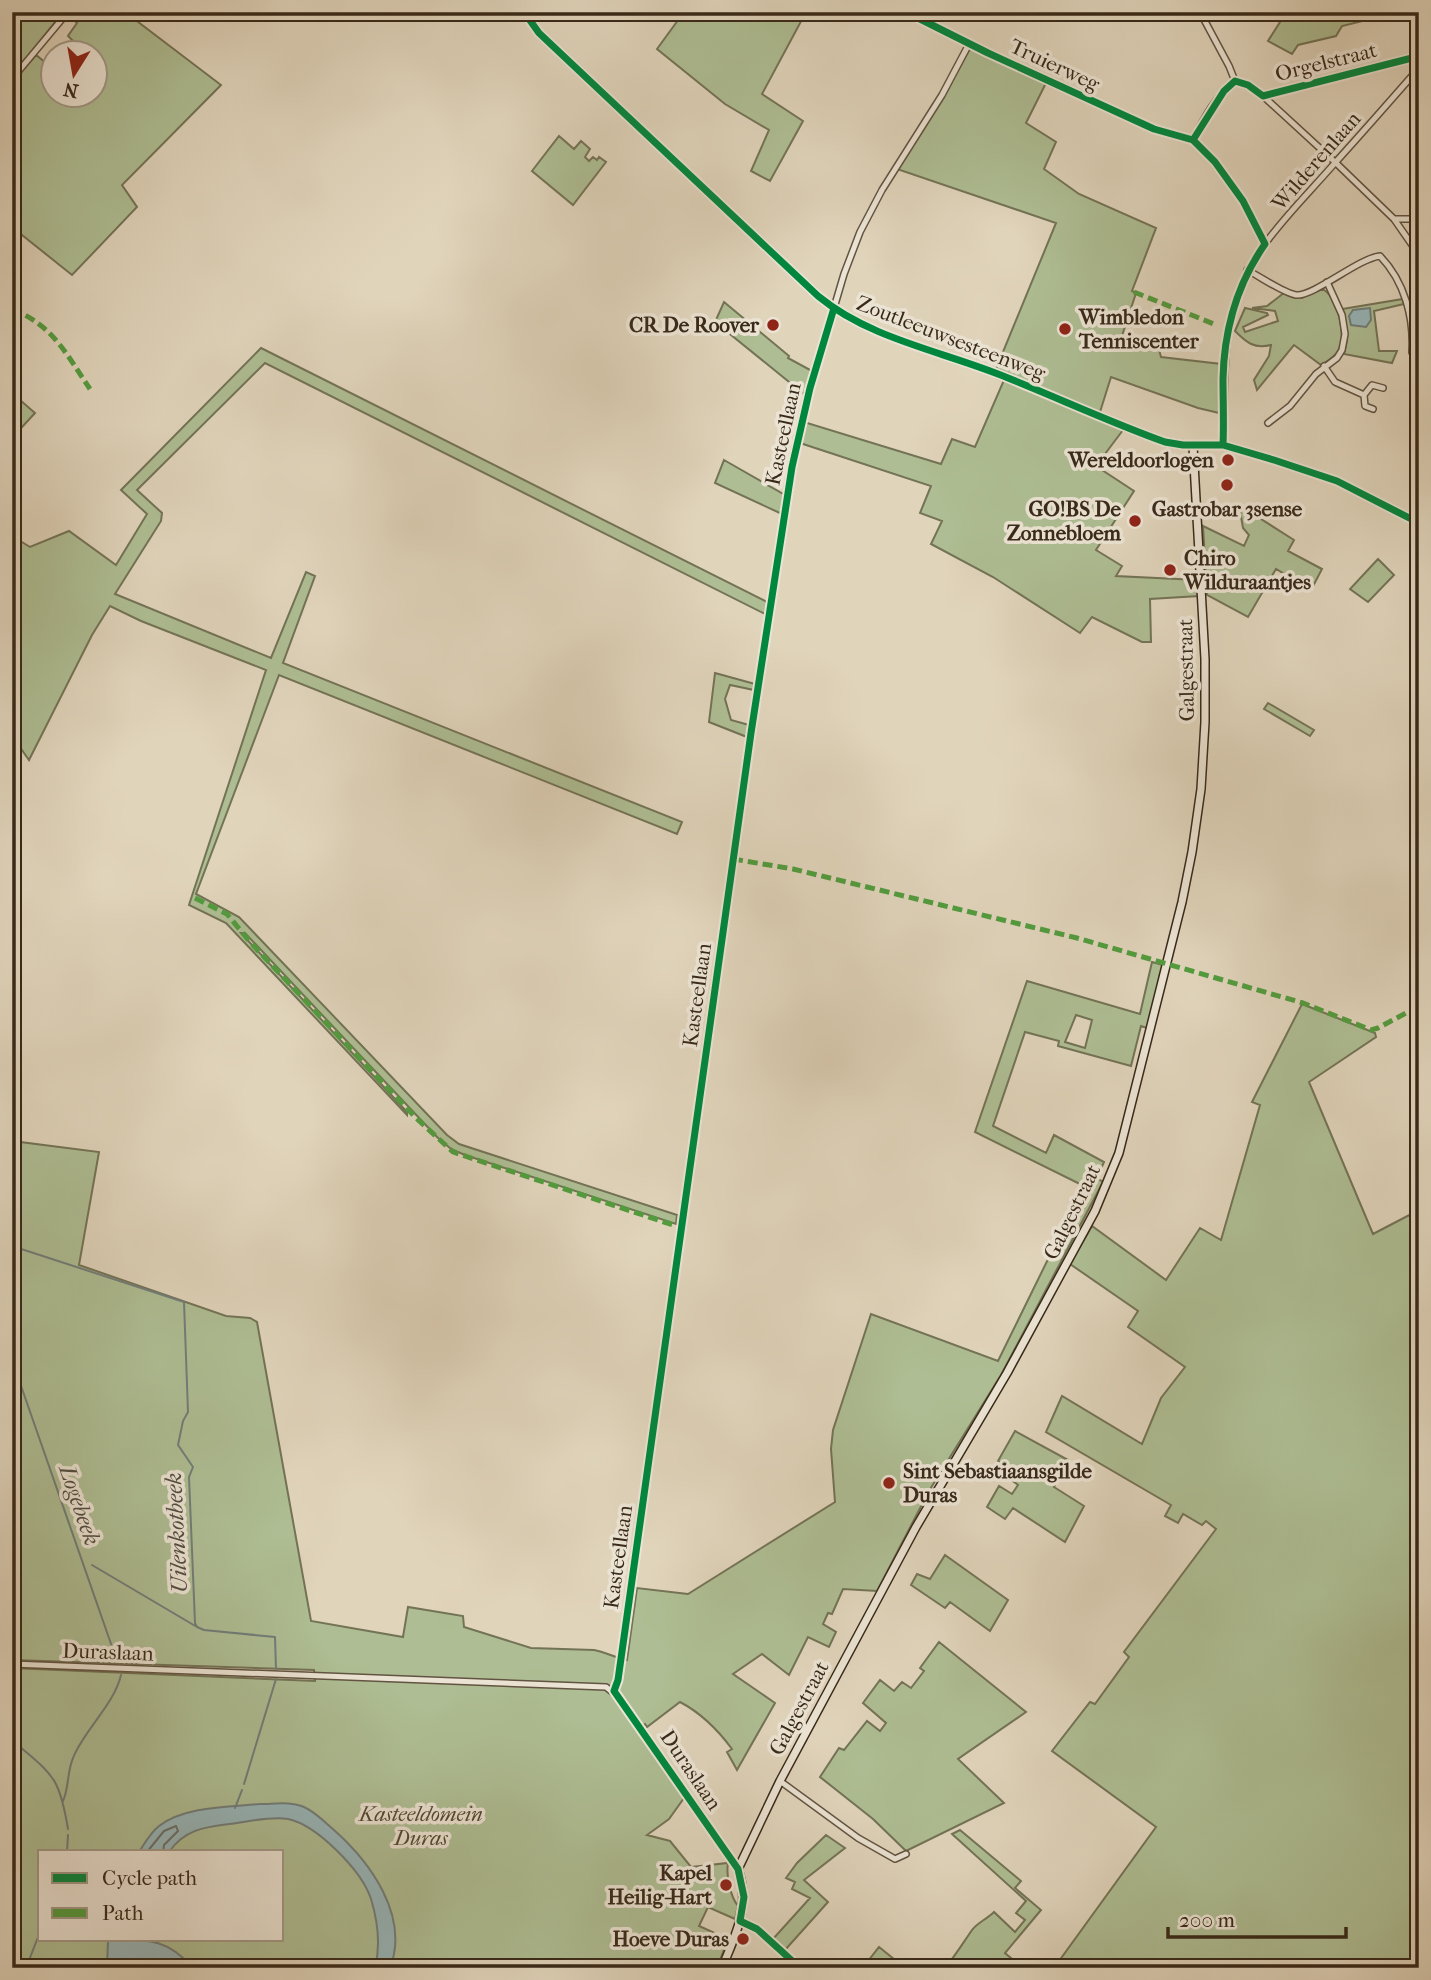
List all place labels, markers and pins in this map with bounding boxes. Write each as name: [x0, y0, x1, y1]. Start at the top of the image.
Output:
place label: Wimbledon Tenniscenter: [1078, 305, 1200, 353]
place label: CR De Roover: [629, 313, 760, 337]
marker: CR De Roover: [765, 317, 781, 333]
marker: Wimbledon Tenniscenter: [1057, 321, 1073, 337]
place label: Wereldoorlogen: [1067, 448, 1215, 472]
marker: Wereldoorlogen: [1220, 452, 1236, 468]
marker: Gastrobar 3sense: [1219, 477, 1235, 493]
place label: GO!BS De Zonnebloem: [1007, 497, 1122, 545]
place label: Gastrobar 3sense: [1152, 497, 1303, 521]
marker: GO!BS De Zonnebloem: [1127, 513, 1143, 529]
place label: Chiro Wilduraantjes: [1183, 546, 1311, 594]
marker: Chiro Wilduraantjes: [1162, 562, 1178, 578]
place label: Sint Sebastiaansgilde Duras: [903, 1459, 1092, 1507]
marker: Sint Sebastiaansgilde Duras: [881, 1475, 897, 1491]
place label: Kapel Heilig-Hart: [608, 1861, 712, 1909]
marker: Kapel Heilig-Hart: [718, 1877, 734, 1893]
place label: Hoeve Duras: [613, 1927, 729, 1951]
marker: Hoeve Duras: [735, 1931, 751, 1947]

